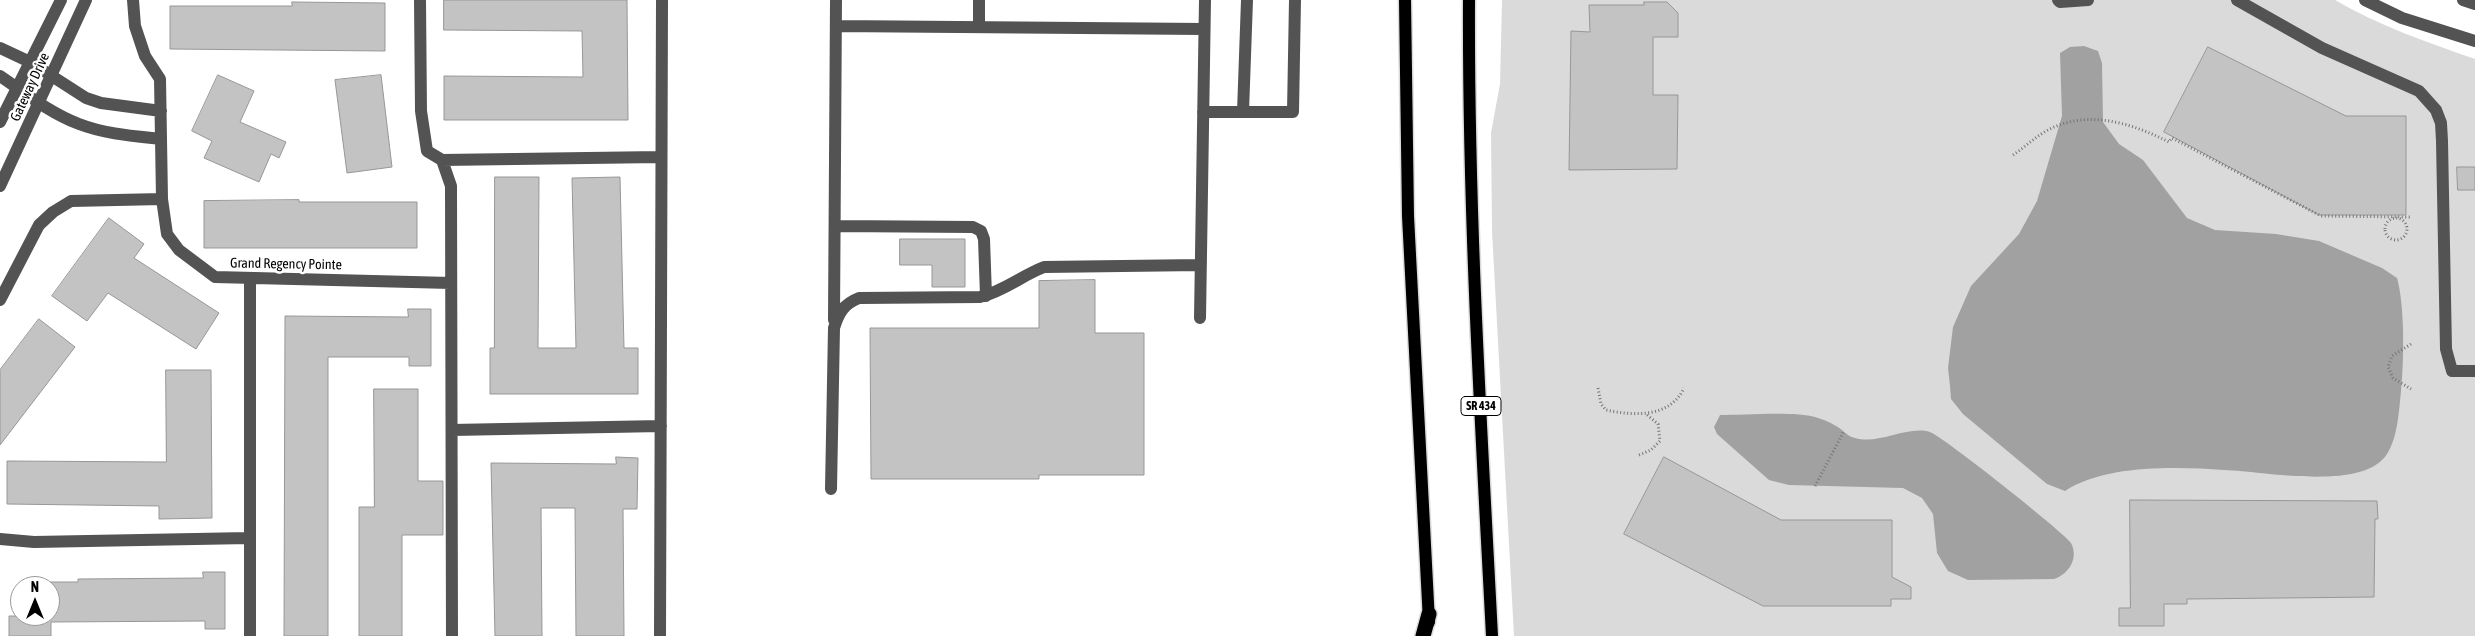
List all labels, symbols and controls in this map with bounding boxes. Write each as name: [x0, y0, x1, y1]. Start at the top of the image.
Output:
street label: Gateway Drive: [7, 50, 53, 124]
street label: Grand Regency Pointe: [230, 255, 342, 273]
road number: SR 434: [1461, 396, 1501, 416]
north arrow: [10, 576, 60, 626]
text: N: [31, 579, 39, 595]

